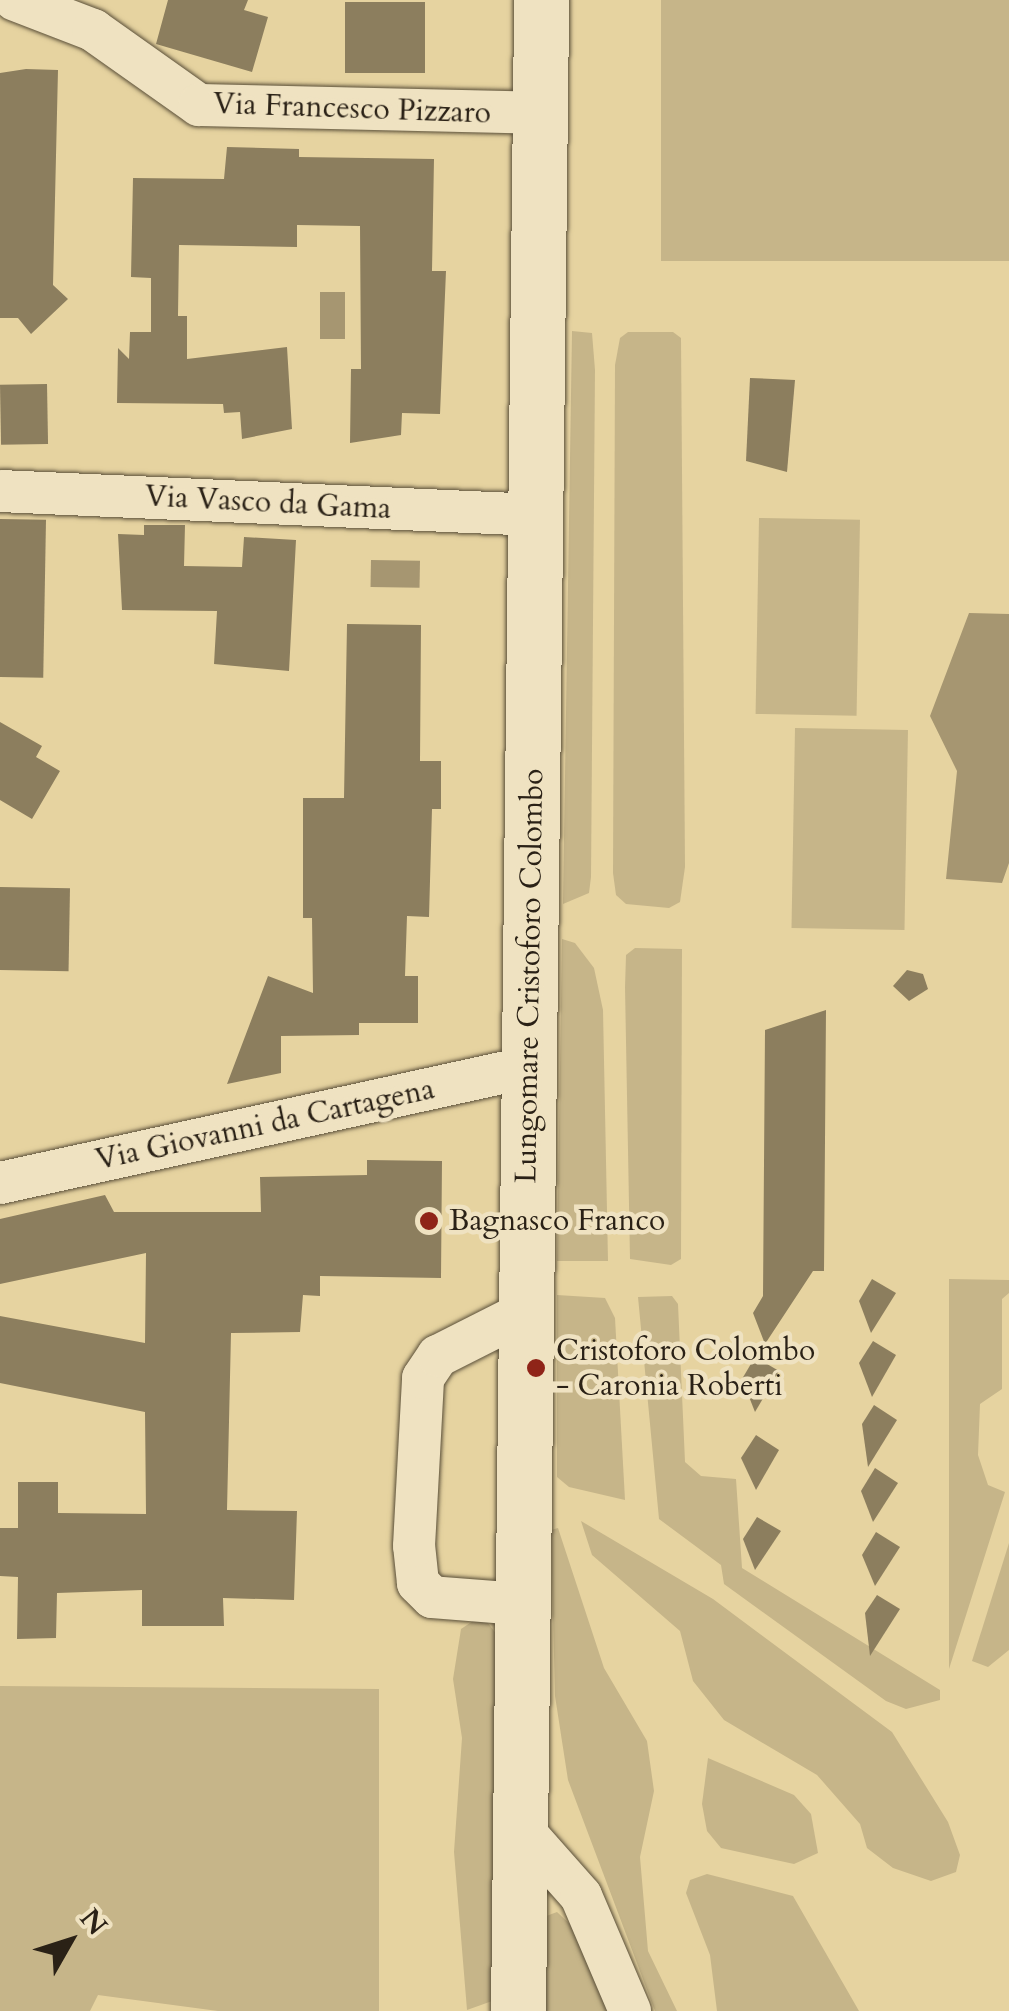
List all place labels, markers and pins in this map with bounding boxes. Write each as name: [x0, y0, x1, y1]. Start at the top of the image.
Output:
place label: Bagnasco Franco: [449, 1203, 665, 1239]
marker: Bagnasco Franco: [418, 1210, 440, 1232]
place label: Cristoforo Colombo - Caronia Roberti: [556, 1333, 815, 1404]
marker: Cristoforo Colombo - Caronia Roberti: [525, 1357, 547, 1379]

